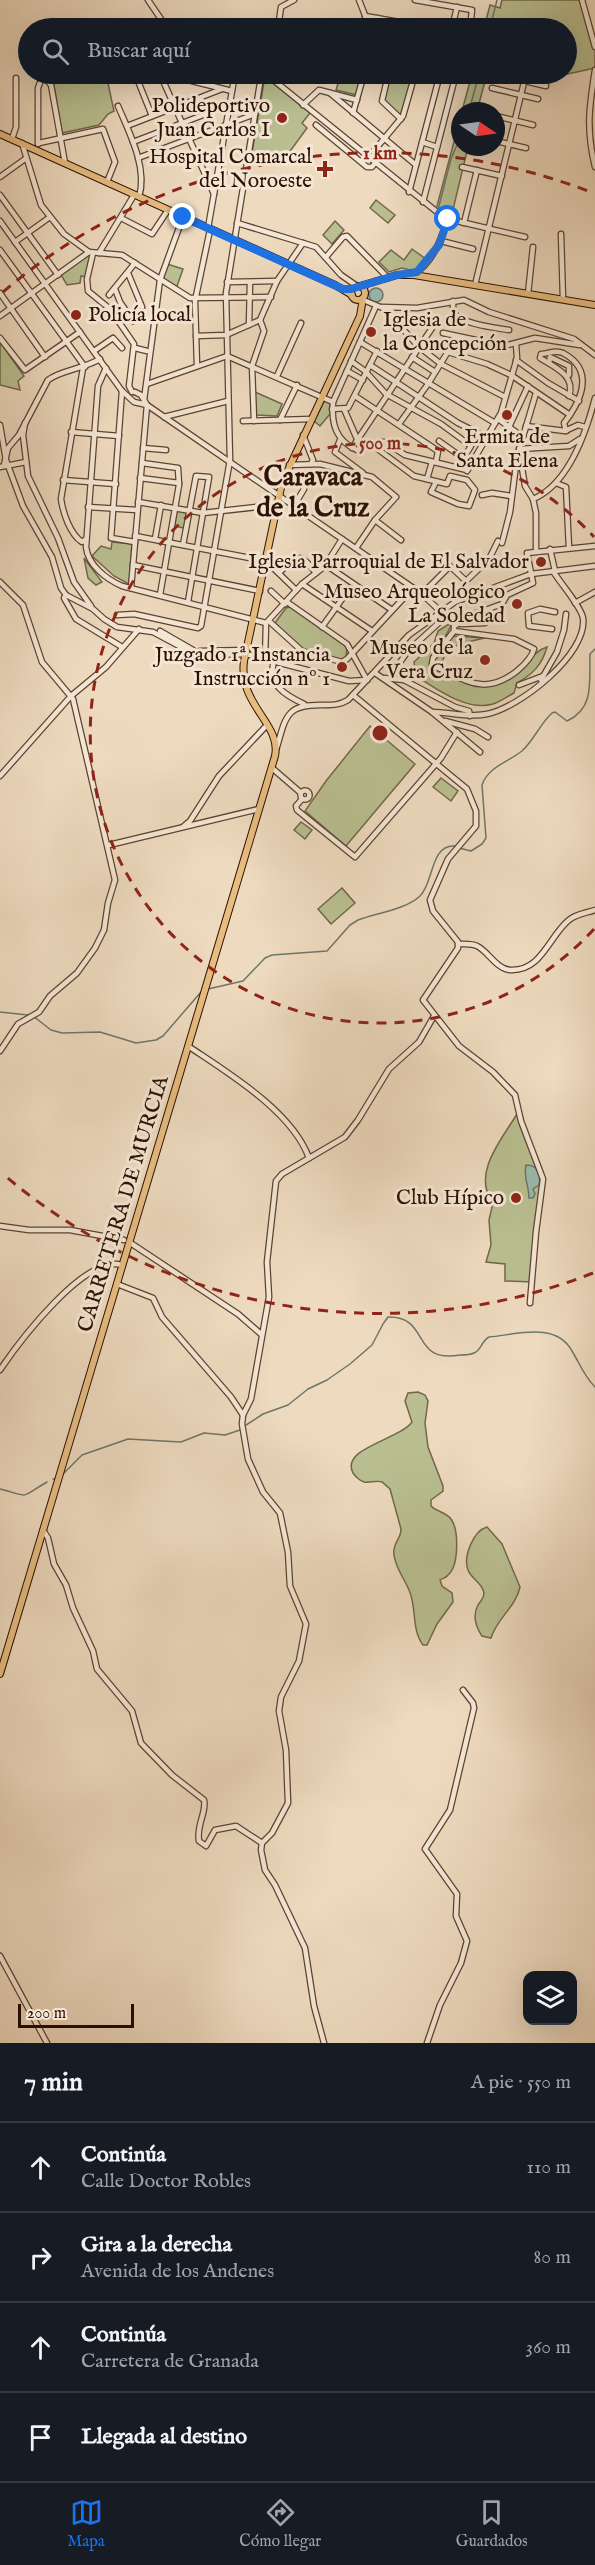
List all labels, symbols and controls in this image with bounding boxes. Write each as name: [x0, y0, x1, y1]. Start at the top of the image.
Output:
search box: [18, 18, 577, 84]
icon: search: [39, 35, 72, 68]
text: Buscar aquí: [87, 37, 190, 65]
place label: Polideportivo Juan Carlos I: [151, 93, 270, 144]
north arrow: [451, 102, 505, 156]
marker: Polideportivo Juan Carlos I: [275, 111, 289, 125]
text: 1 km: [363, 143, 397, 166]
place label: Hospital Comarcal del Noroeste: [149, 144, 312, 195]
marker: Hospital Comarcal del Noroeste: [316, 160, 334, 178]
route end: [169, 203, 195, 229]
route start: [434, 205, 460, 231]
place label: Policía local: [88, 302, 192, 329]
place label: Iglesia de la Concepción: [383, 307, 507, 358]
marker: Policía local: [69, 308, 83, 322]
marker: Iglesia de la Concepción: [364, 325, 378, 339]
marker: Ermita de Santa Elena: [500, 408, 514, 422]
place label: Ermita de Santa Elena: [456, 424, 559, 475]
text: 500 m: [359, 433, 401, 456]
district label: Caravaca de la Cruz: [256, 461, 370, 526]
place label: Iglesia Parroquial de El Salvador: [248, 549, 529, 576]
marker: Iglesia Parroquial de El Salvador: [534, 555, 548, 569]
place label: Museo Arqueológico La Soledad: [323, 579, 506, 630]
marker: Museo Arqueológico La Soledad: [510, 597, 524, 611]
place label: Museo de la Vera Cruz: [369, 635, 474, 686]
place label: Juzgado 1ª Instancia Instrucción nº 1: [153, 642, 331, 693]
marker: Museo de la Vera Cruz: [478, 653, 492, 667]
marker: Juzgado 1ª Instancia Instrucción nº 1: [335, 660, 349, 674]
centre of rings: [370, 723, 390, 743]
street label: CARRETERA DE MURCIA: [72, 1072, 176, 1336]
place label: Club Hípico: [396, 1185, 504, 1212]
marker: Club Hípico: [509, 1191, 523, 1205]
map controls: [523, 1971, 577, 2025]
button: layers: [523, 1971, 577, 2025]
scale bar: [18, 2001, 134, 2028]
text: 200 m: [27, 2004, 66, 2024]
text: 7 min: [24, 2066, 83, 2099]
text: A pie · 550 m: [471, 2070, 571, 2095]
text: Continúa: [81, 2141, 166, 2169]
icon: ahead: [24, 2151, 57, 2184]
text: 110 m: [527, 2155, 571, 2180]
text: Calle Doctor Robles: [81, 2169, 251, 2194]
text: Gira a la derecha: [81, 2231, 232, 2259]
icon: right: [24, 2241, 57, 2274]
text: 80 m: [534, 2245, 571, 2270]
text: Avenida de los Andenes: [81, 2259, 274, 2284]
text: Continúa: [81, 2321, 166, 2349]
icon: ahead: [24, 2331, 57, 2364]
text: 360 m: [525, 2335, 571, 2360]
text: Carretera de Granada: [81, 2349, 259, 2374]
icon: arrive: [24, 2421, 57, 2454]
text: Llegada al destino: [81, 2423, 247, 2451]
tab: Mapa: [67, 2496, 105, 2552]
tab: Cómo llegar: [239, 2496, 321, 2552]
tab: Guardados: [456, 2496, 528, 2552]

